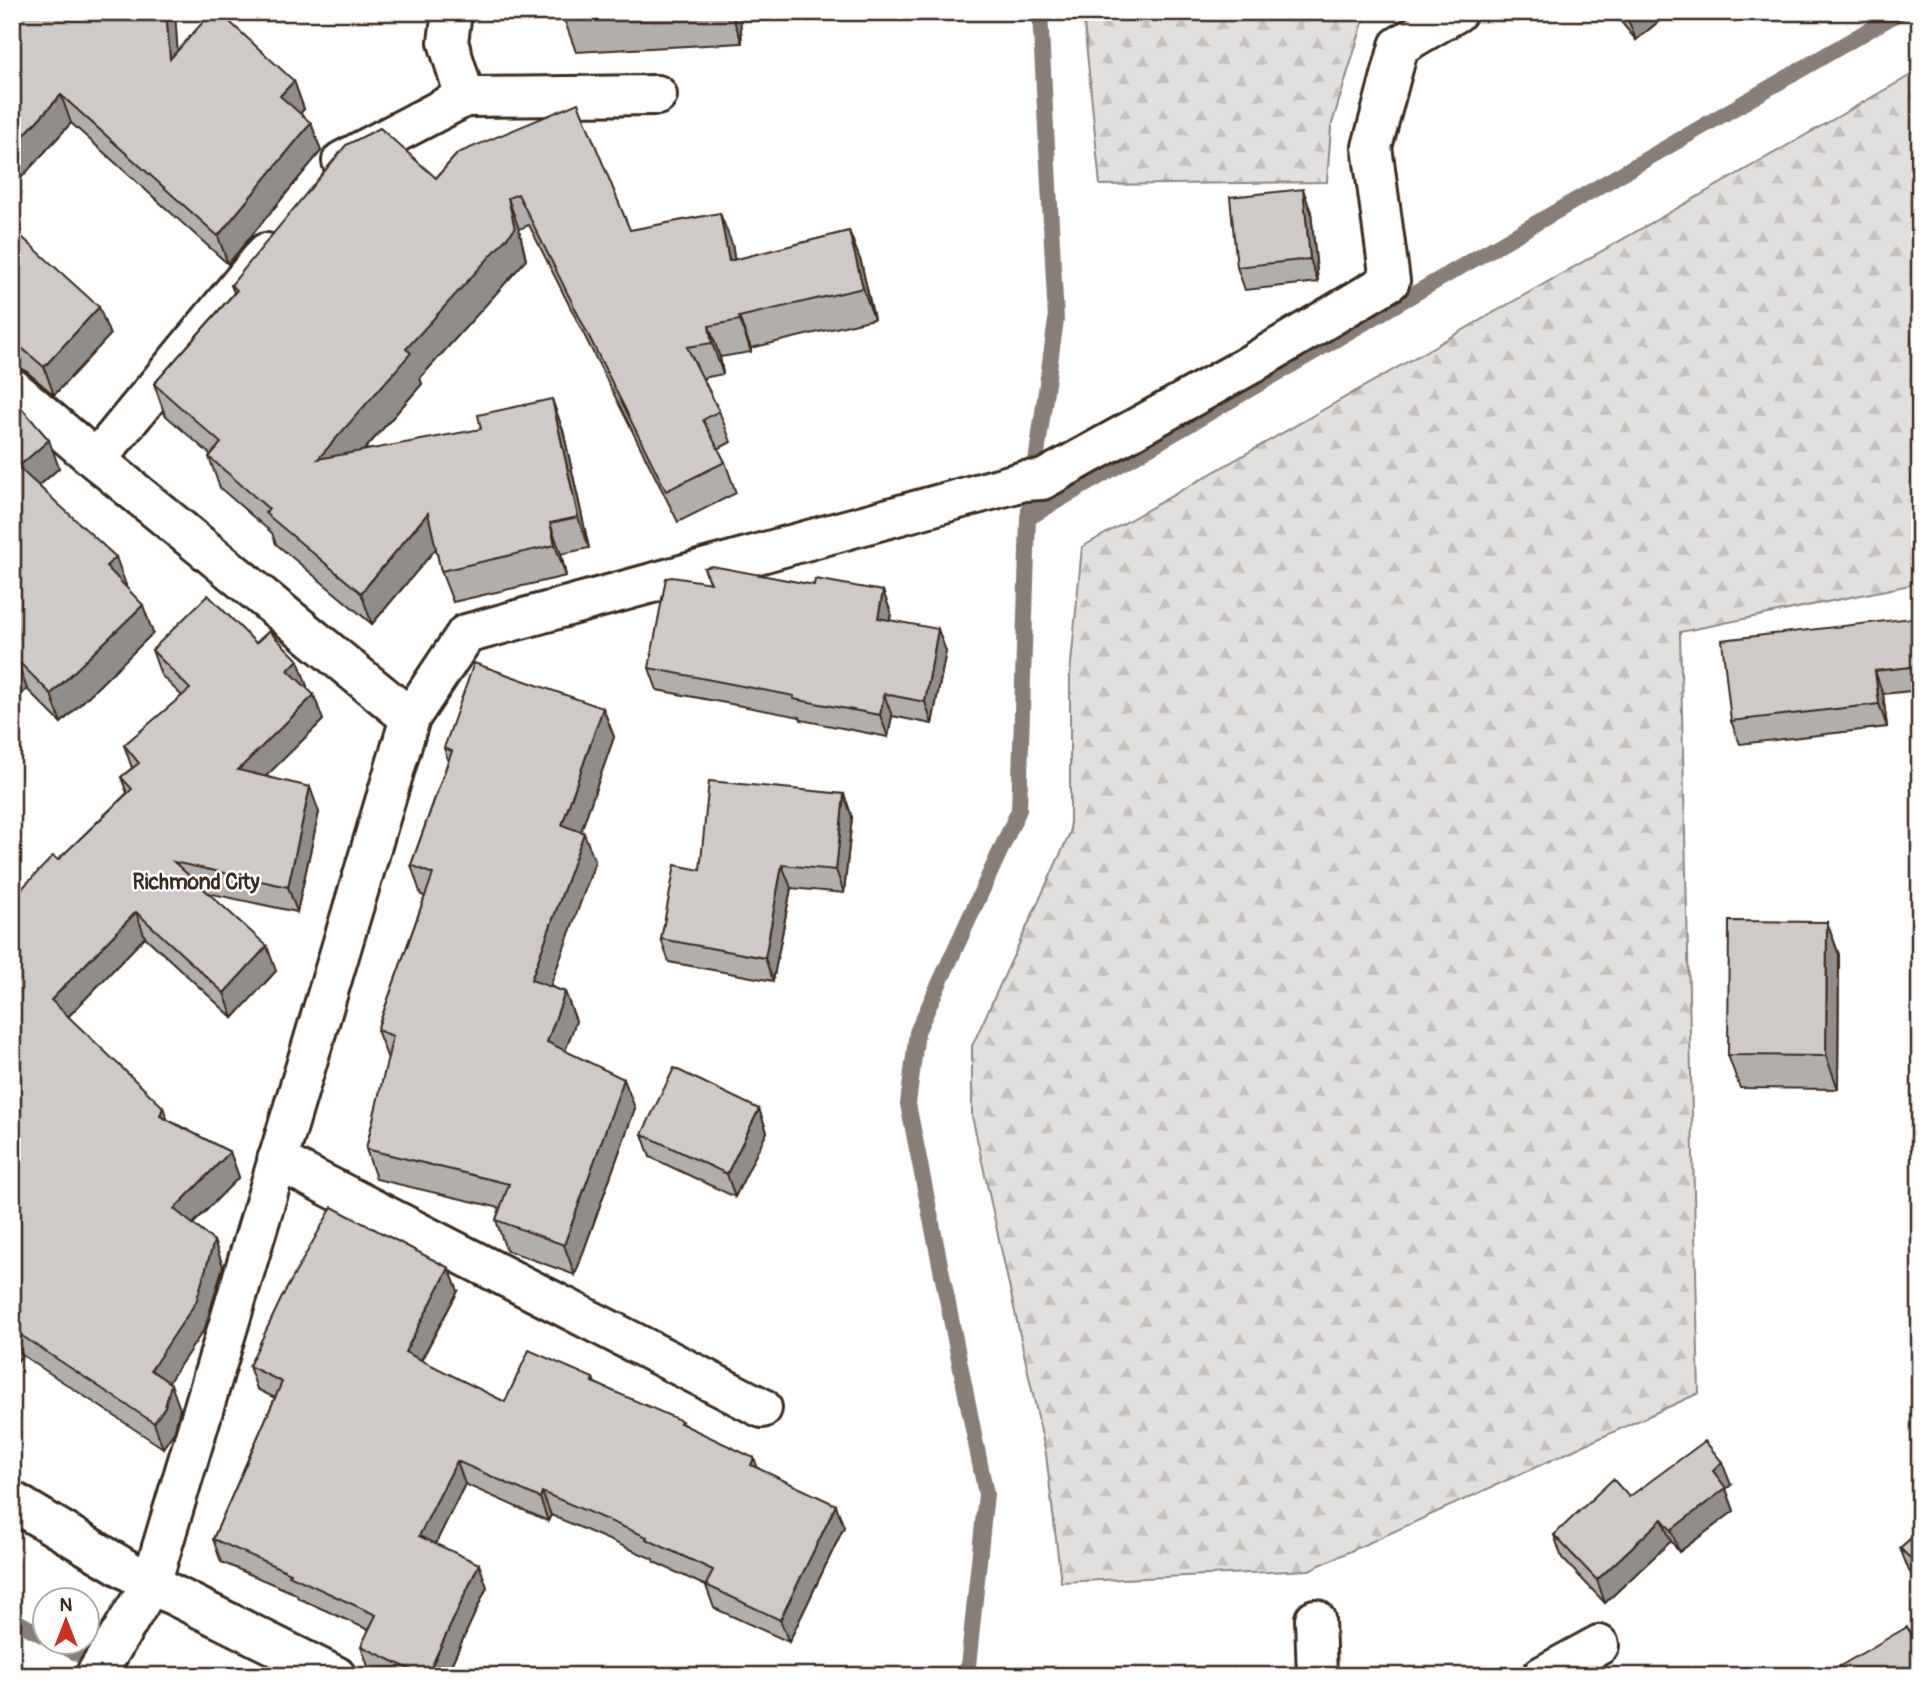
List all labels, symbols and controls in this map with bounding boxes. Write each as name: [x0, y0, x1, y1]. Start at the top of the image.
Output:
district label: Richmond City: [133, 869, 260, 896]
north arrow: [32, 1586, 102, 1656]
text: N: [60, 1593, 73, 1617]

